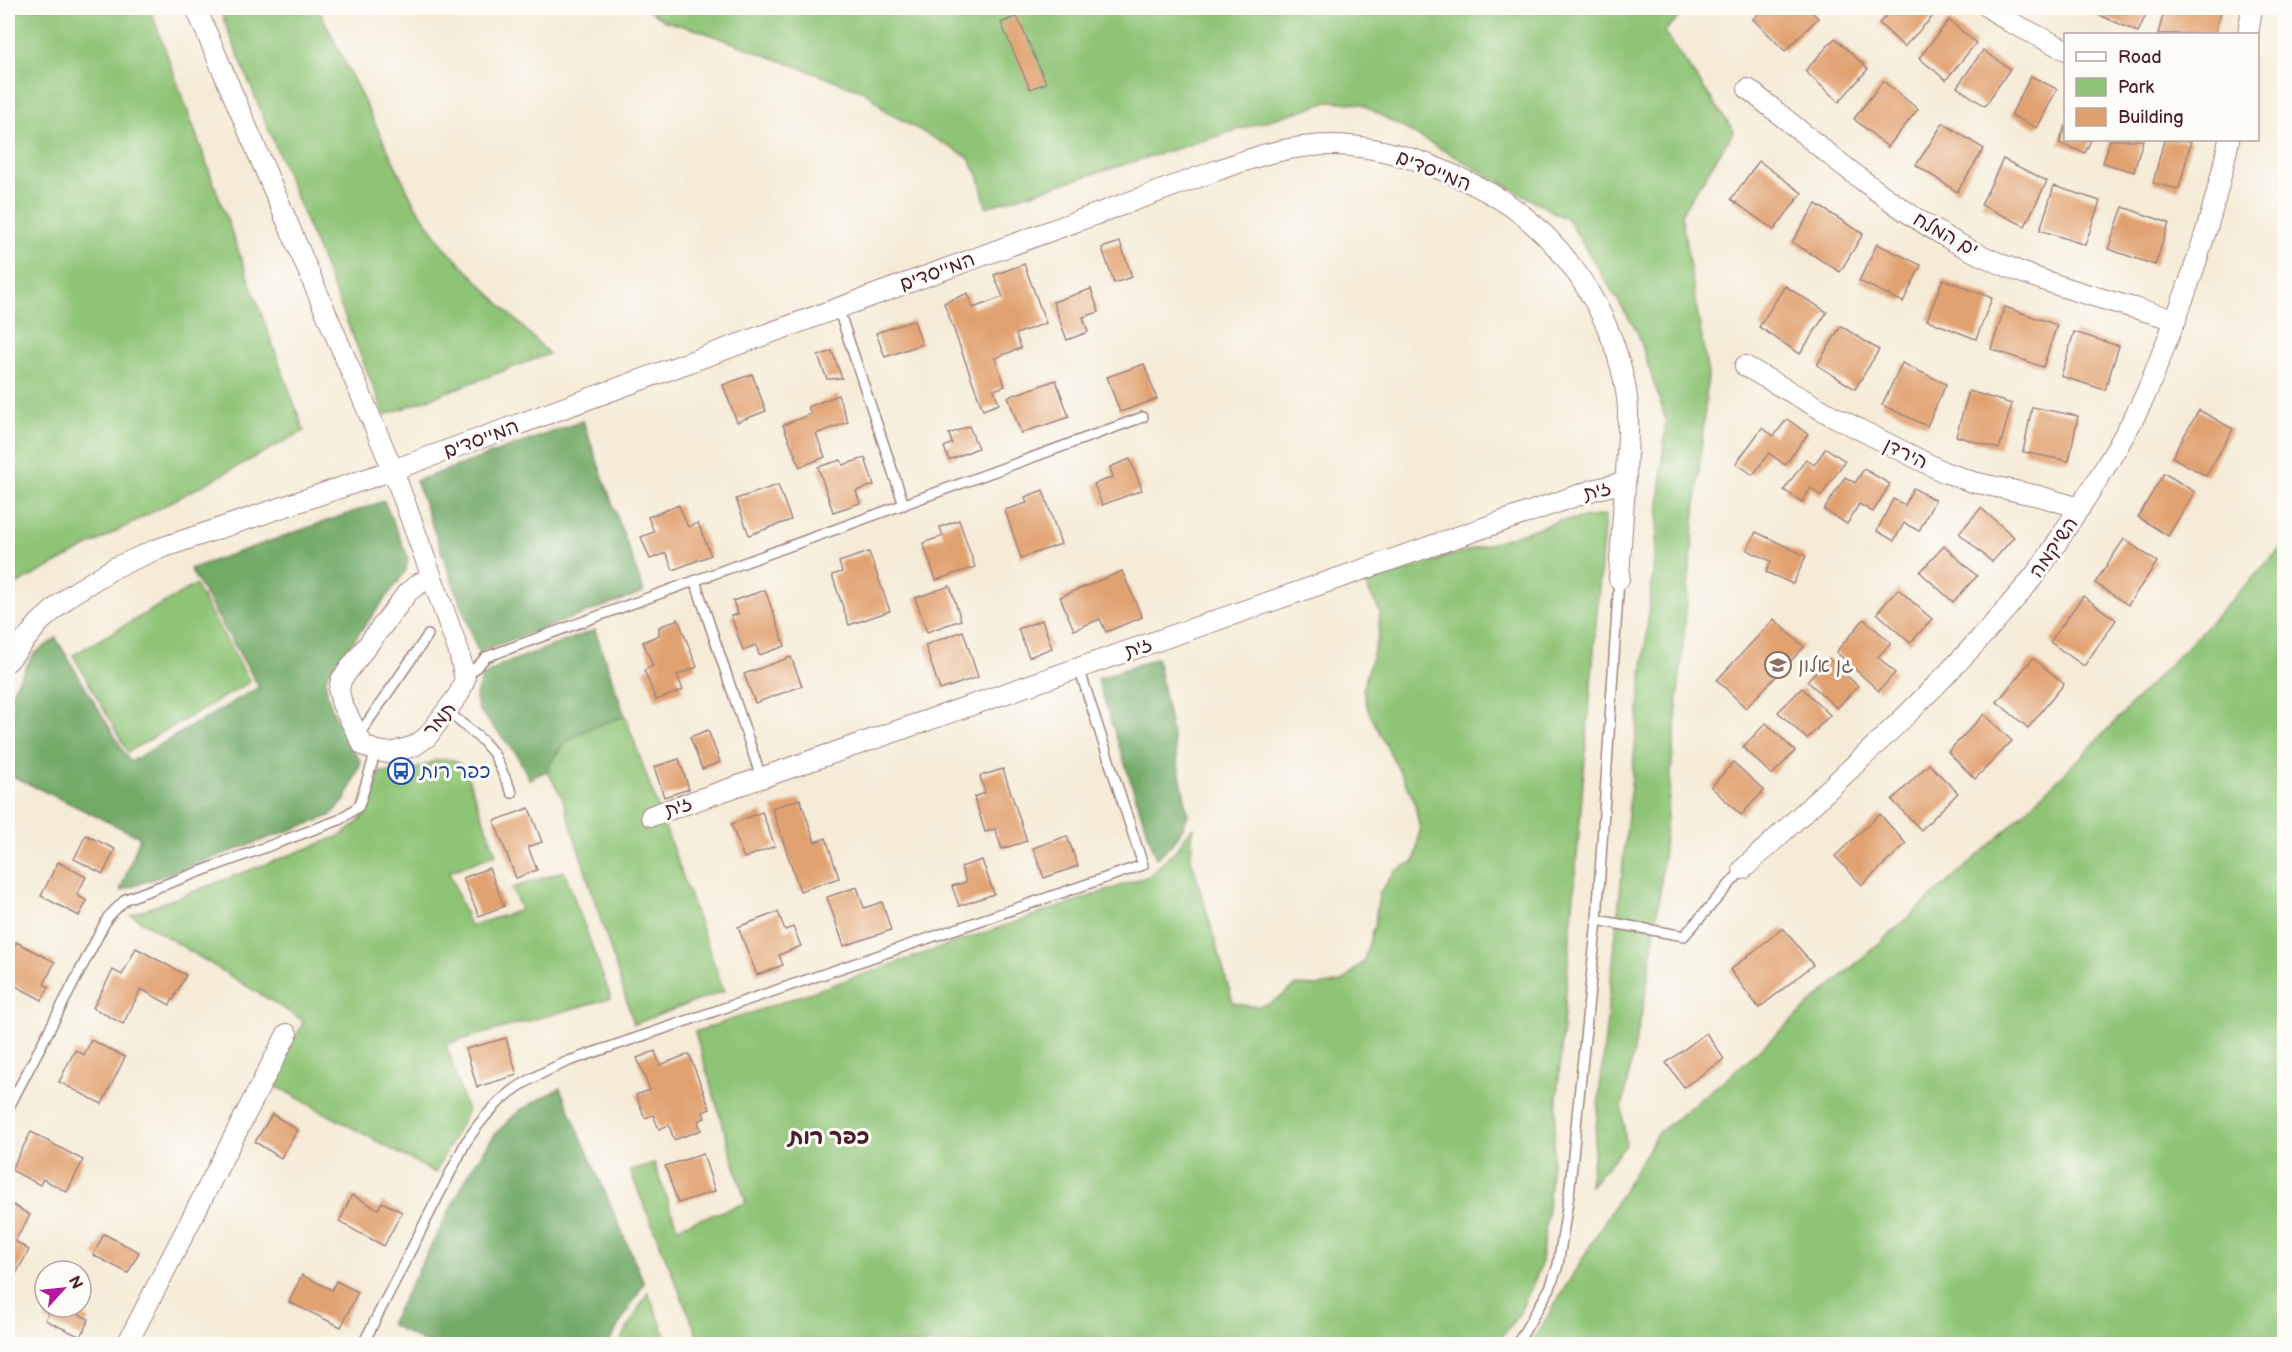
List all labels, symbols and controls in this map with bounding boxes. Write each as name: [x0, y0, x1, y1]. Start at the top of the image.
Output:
legend: [2064, 33, 2259, 141]
text: Road: [2118, 47, 2162, 68]
text: Park: [2118, 77, 2154, 98]
text: Building: [2118, 107, 2184, 128]
street label: המייסדים: [1393, 145, 1475, 197]
street label: ים המלח: [1909, 207, 1982, 262]
street label: המייסדים: [896, 247, 978, 297]
street label: המייסדים: [440, 414, 522, 464]
street label: הירדן: [1880, 433, 1932, 475]
street label: זית: [1580, 476, 1614, 507]
street label: השיקמה: [2024, 513, 2083, 583]
street label: זית: [1120, 632, 1155, 664]
school or university icon: גן אלון: [1763, 650, 1793, 680]
place label: גן אלון: [1798, 654, 1854, 678]
street label: תמר: [418, 697, 461, 742]
bus stop icon: כפר רות: [386, 756, 416, 786]
place label: כפר רות: [419, 760, 490, 784]
street label: זית: [660, 791, 695, 823]
district label: כפר רות: [787, 1124, 870, 1151]
north arrow: [33, 1259, 93, 1319]
text: N: [64, 1273, 86, 1293]

